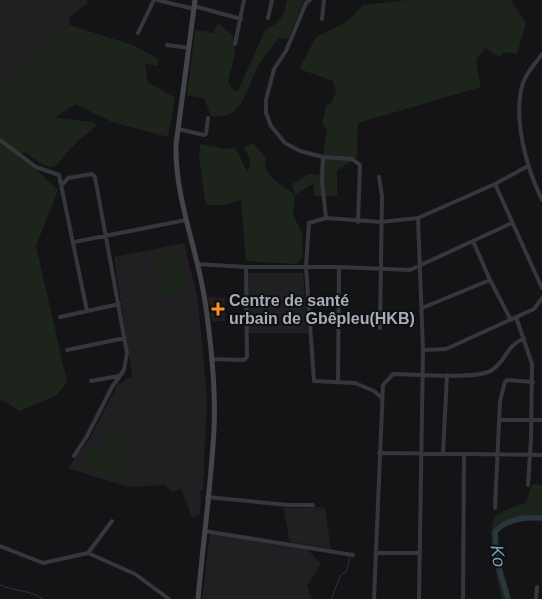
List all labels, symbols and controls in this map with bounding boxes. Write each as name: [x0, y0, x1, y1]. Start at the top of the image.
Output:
place label: Centre de santé urbain de Gbêpleu(HKB): [229, 292, 415, 327]
marker: Centre de santé urbain de Gbêpleu(HKB): [211, 302, 225, 316]
water label: Ko: [487, 544, 509, 568]

